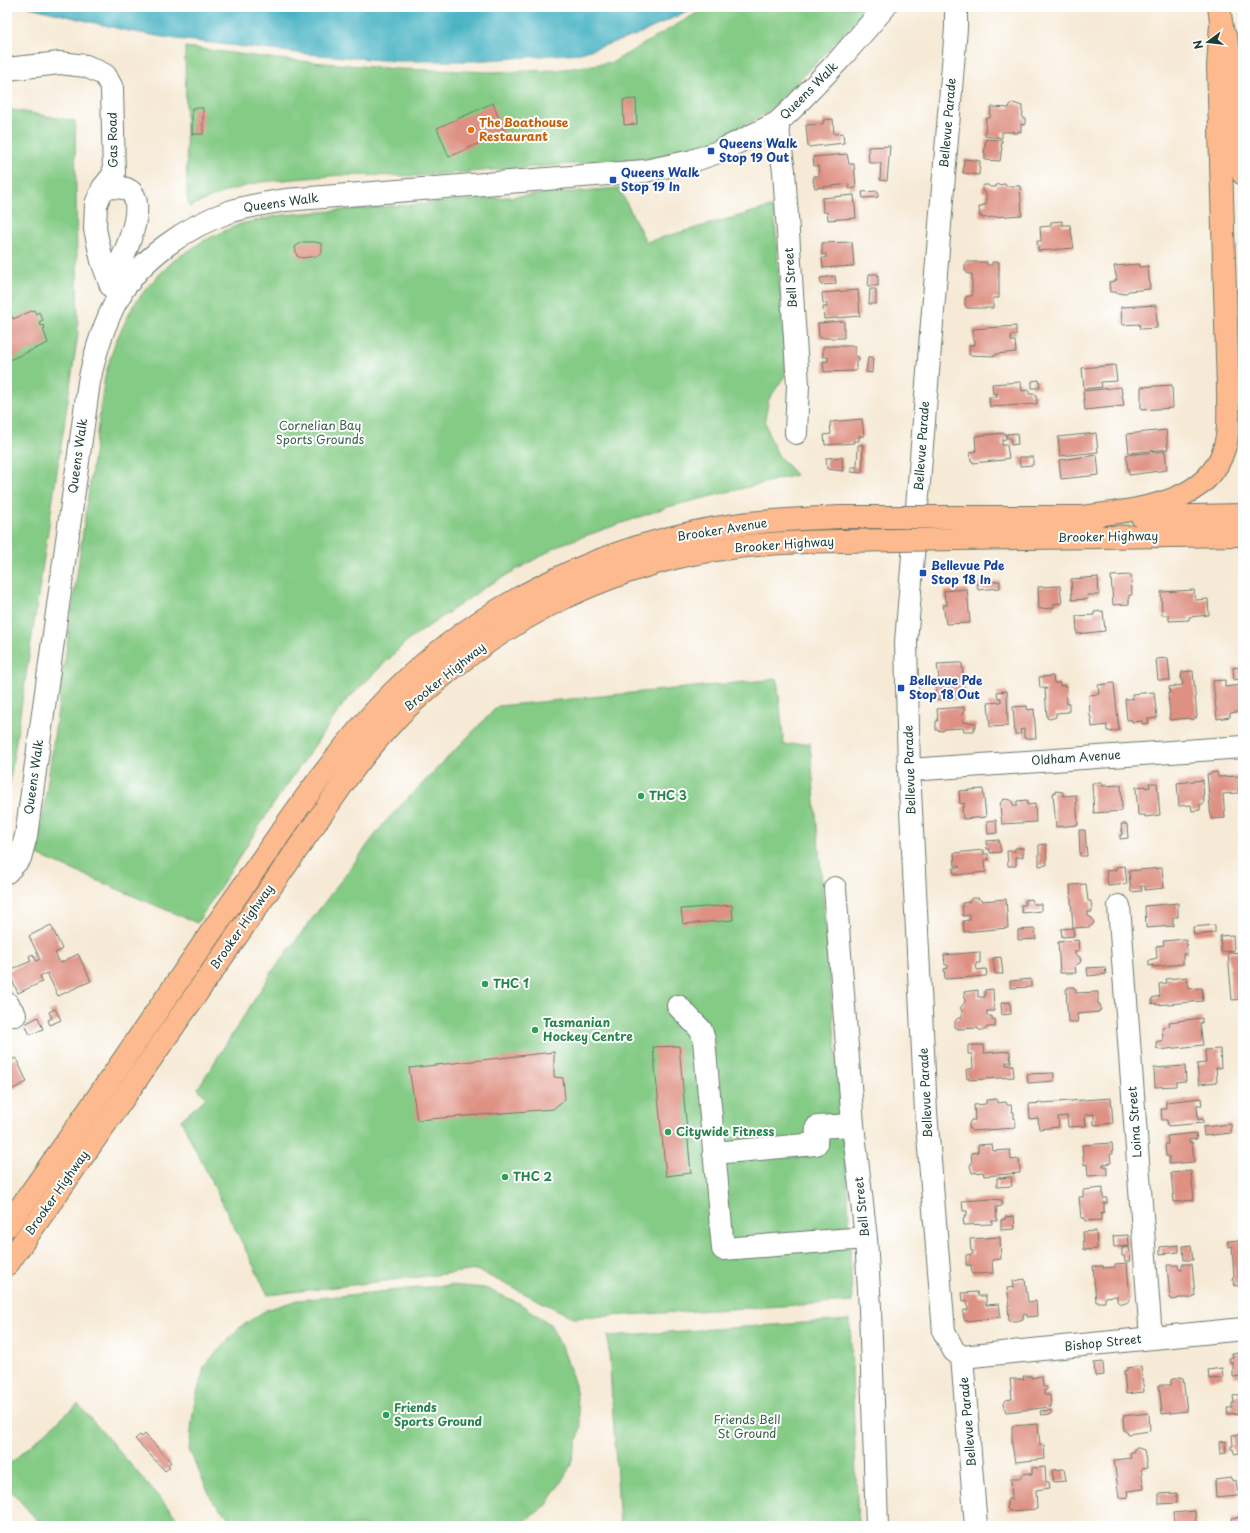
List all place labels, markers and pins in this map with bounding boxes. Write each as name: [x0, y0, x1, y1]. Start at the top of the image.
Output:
place label: The Boathouse Restaurant: [479, 113, 569, 145]
marker: The Boathouse Restaurant: [466, 125, 476, 135]
place label: Queens Walk Stop 19 Out: [719, 134, 797, 166]
marker: Queens Walk Stop 19 Out: [706, 146, 716, 156]
place label: Queens Walk Stop 19 In: [621, 163, 699, 195]
marker: Queens Walk Stop 19 In: [608, 175, 618, 185]
place label: Bellevue Pde Stop 18 In: [931, 556, 1005, 588]
marker: Bellevue Pde Stop 18 In: [918, 568, 928, 578]
place label: Bellevue Pde Stop 18 Out: [909, 671, 983, 703]
marker: Bellevue Pde Stop 18 Out: [896, 683, 906, 693]
place label: THC 3: [649, 786, 687, 804]
marker: THC 3: [636, 791, 646, 801]
place label: THC 1: [493, 974, 529, 992]
marker: THC 1: [480, 979, 490, 989]
place label: Tasmanian Hockey Centre: [543, 1013, 633, 1045]
marker: Tasmanian Hockey Centre: [530, 1025, 540, 1035]
place label: Citywide Fitness: [676, 1122, 774, 1140]
marker: Citywide Fitness: [663, 1127, 673, 1137]
place label: THC 2: [513, 1167, 553, 1185]
marker: THC 2: [500, 1172, 510, 1182]
place label: Friends Sports Ground: [394, 1398, 483, 1430]
marker: Friends Sports Ground: [381, 1410, 391, 1420]

